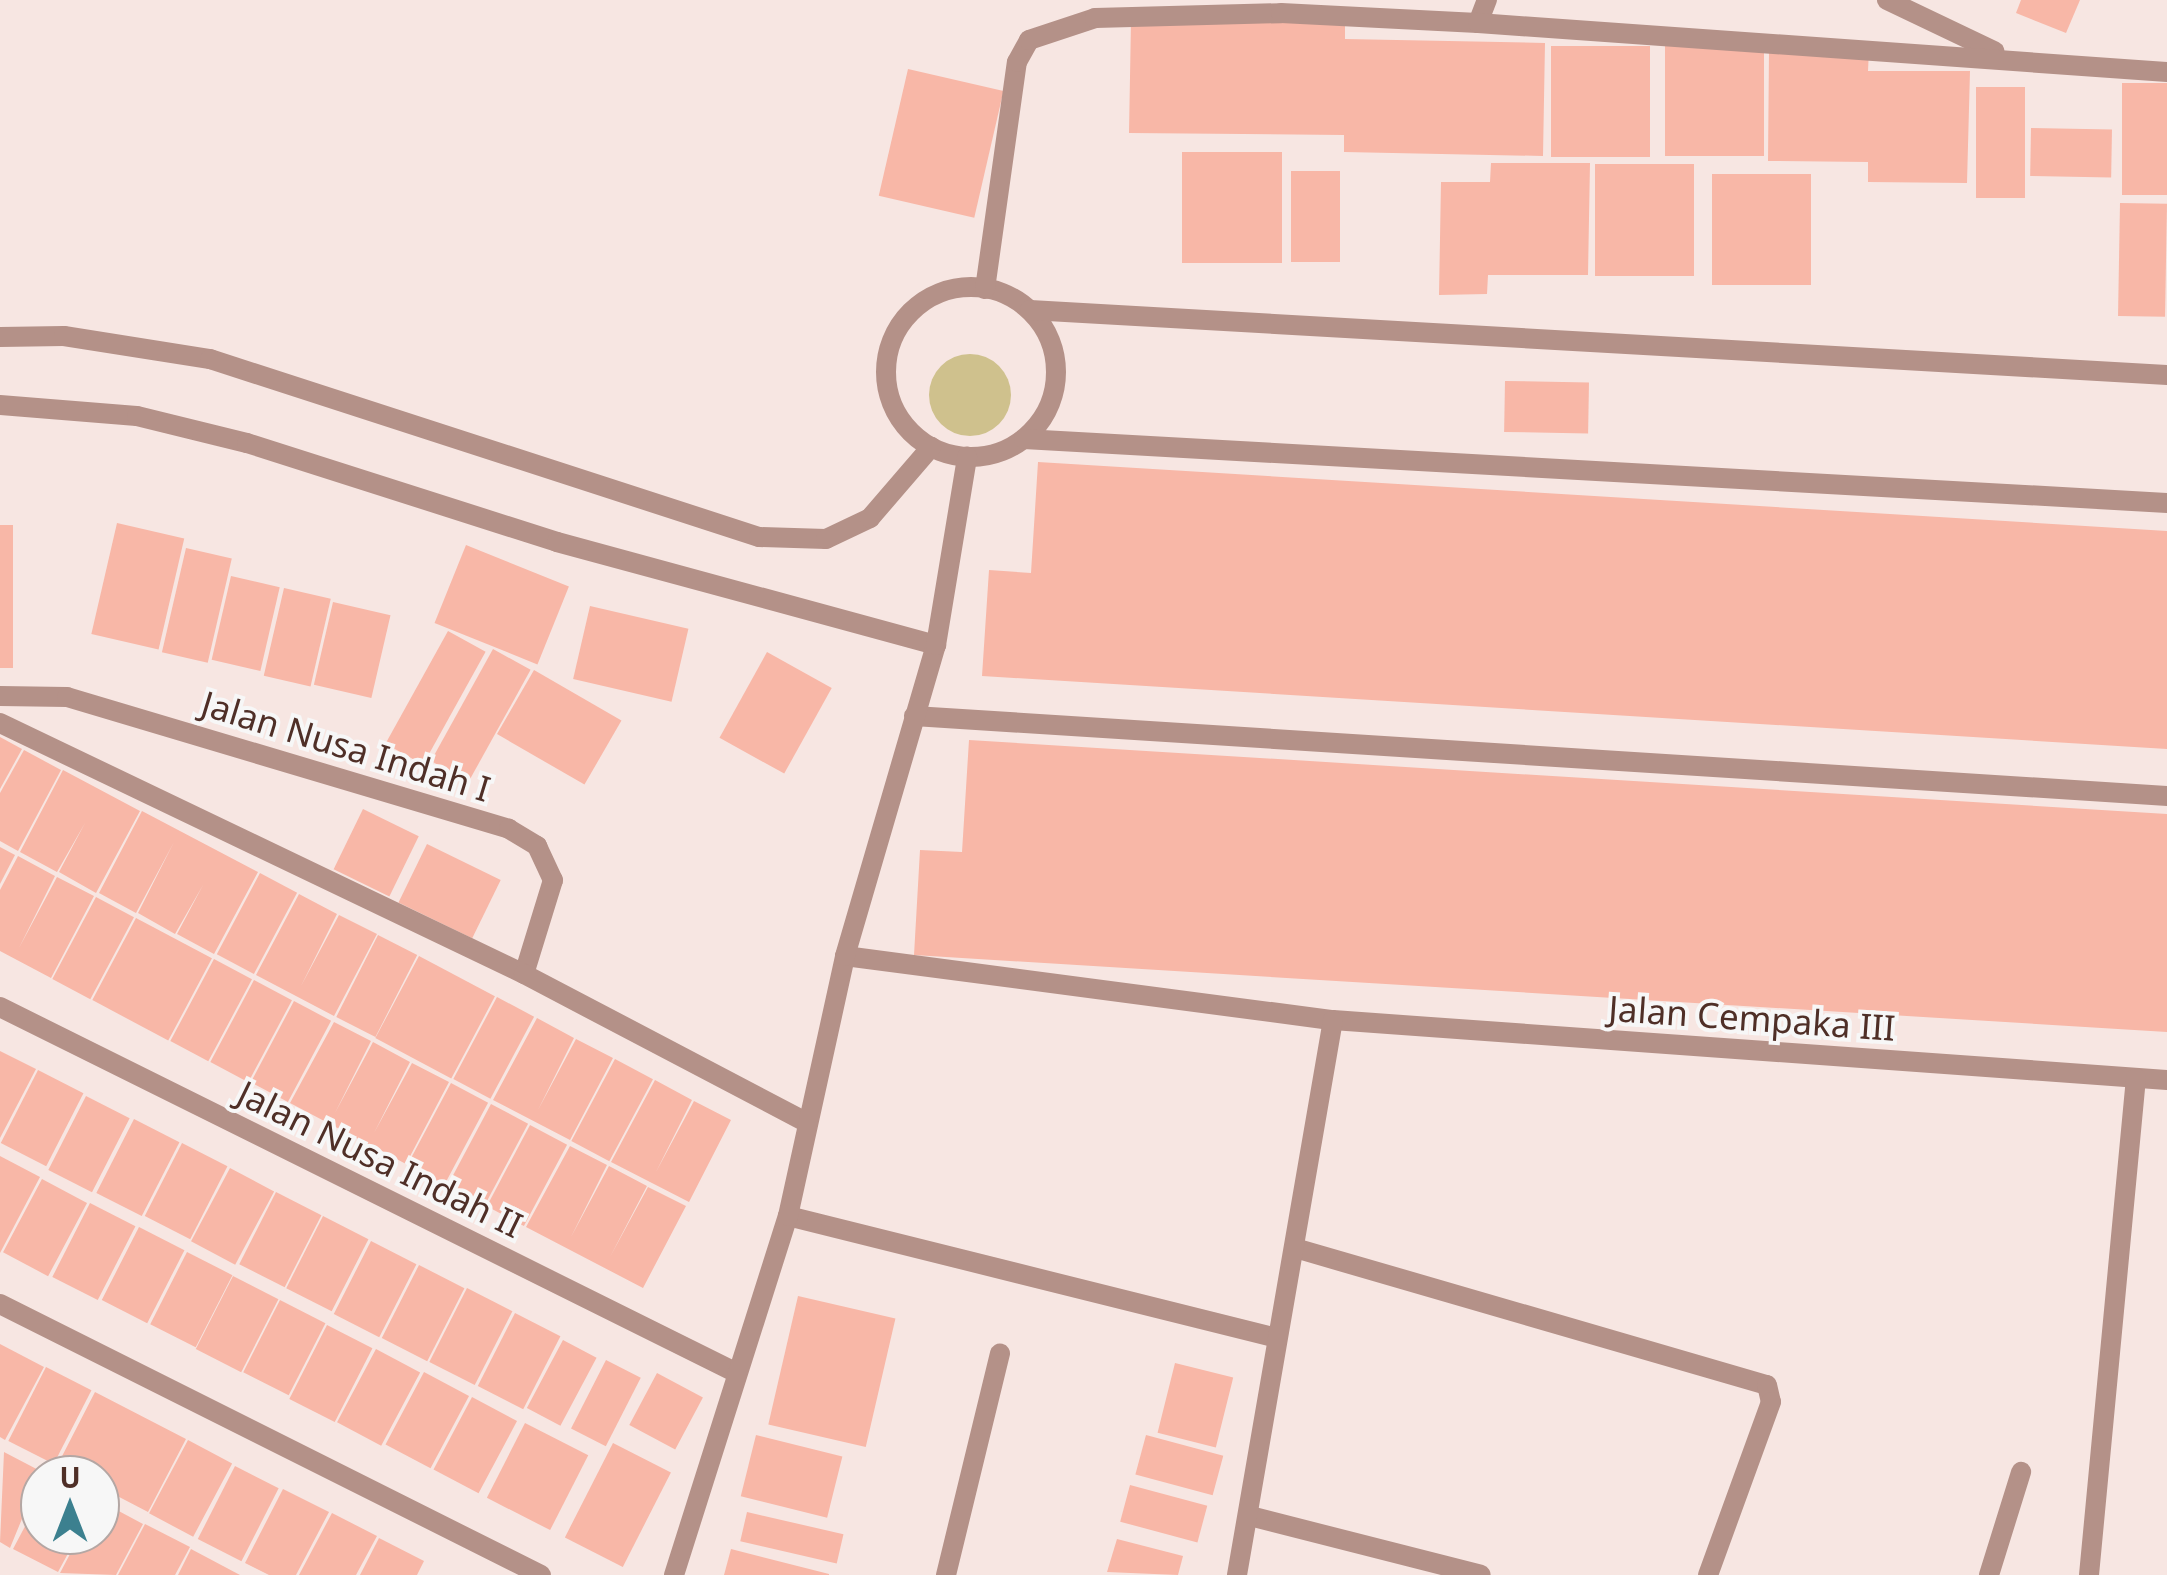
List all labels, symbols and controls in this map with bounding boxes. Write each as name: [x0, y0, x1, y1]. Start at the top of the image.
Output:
street label: Jalan Nusa Indah I: [197, 682, 495, 810]
street label: Jalan Cempaka III: [1607, 987, 1897, 1049]
street label: Jalan Nusa Indah II: [231, 1072, 529, 1246]
north arrow: [20, 1455, 120, 1555]
text: U: [59, 1458, 81, 1496]

